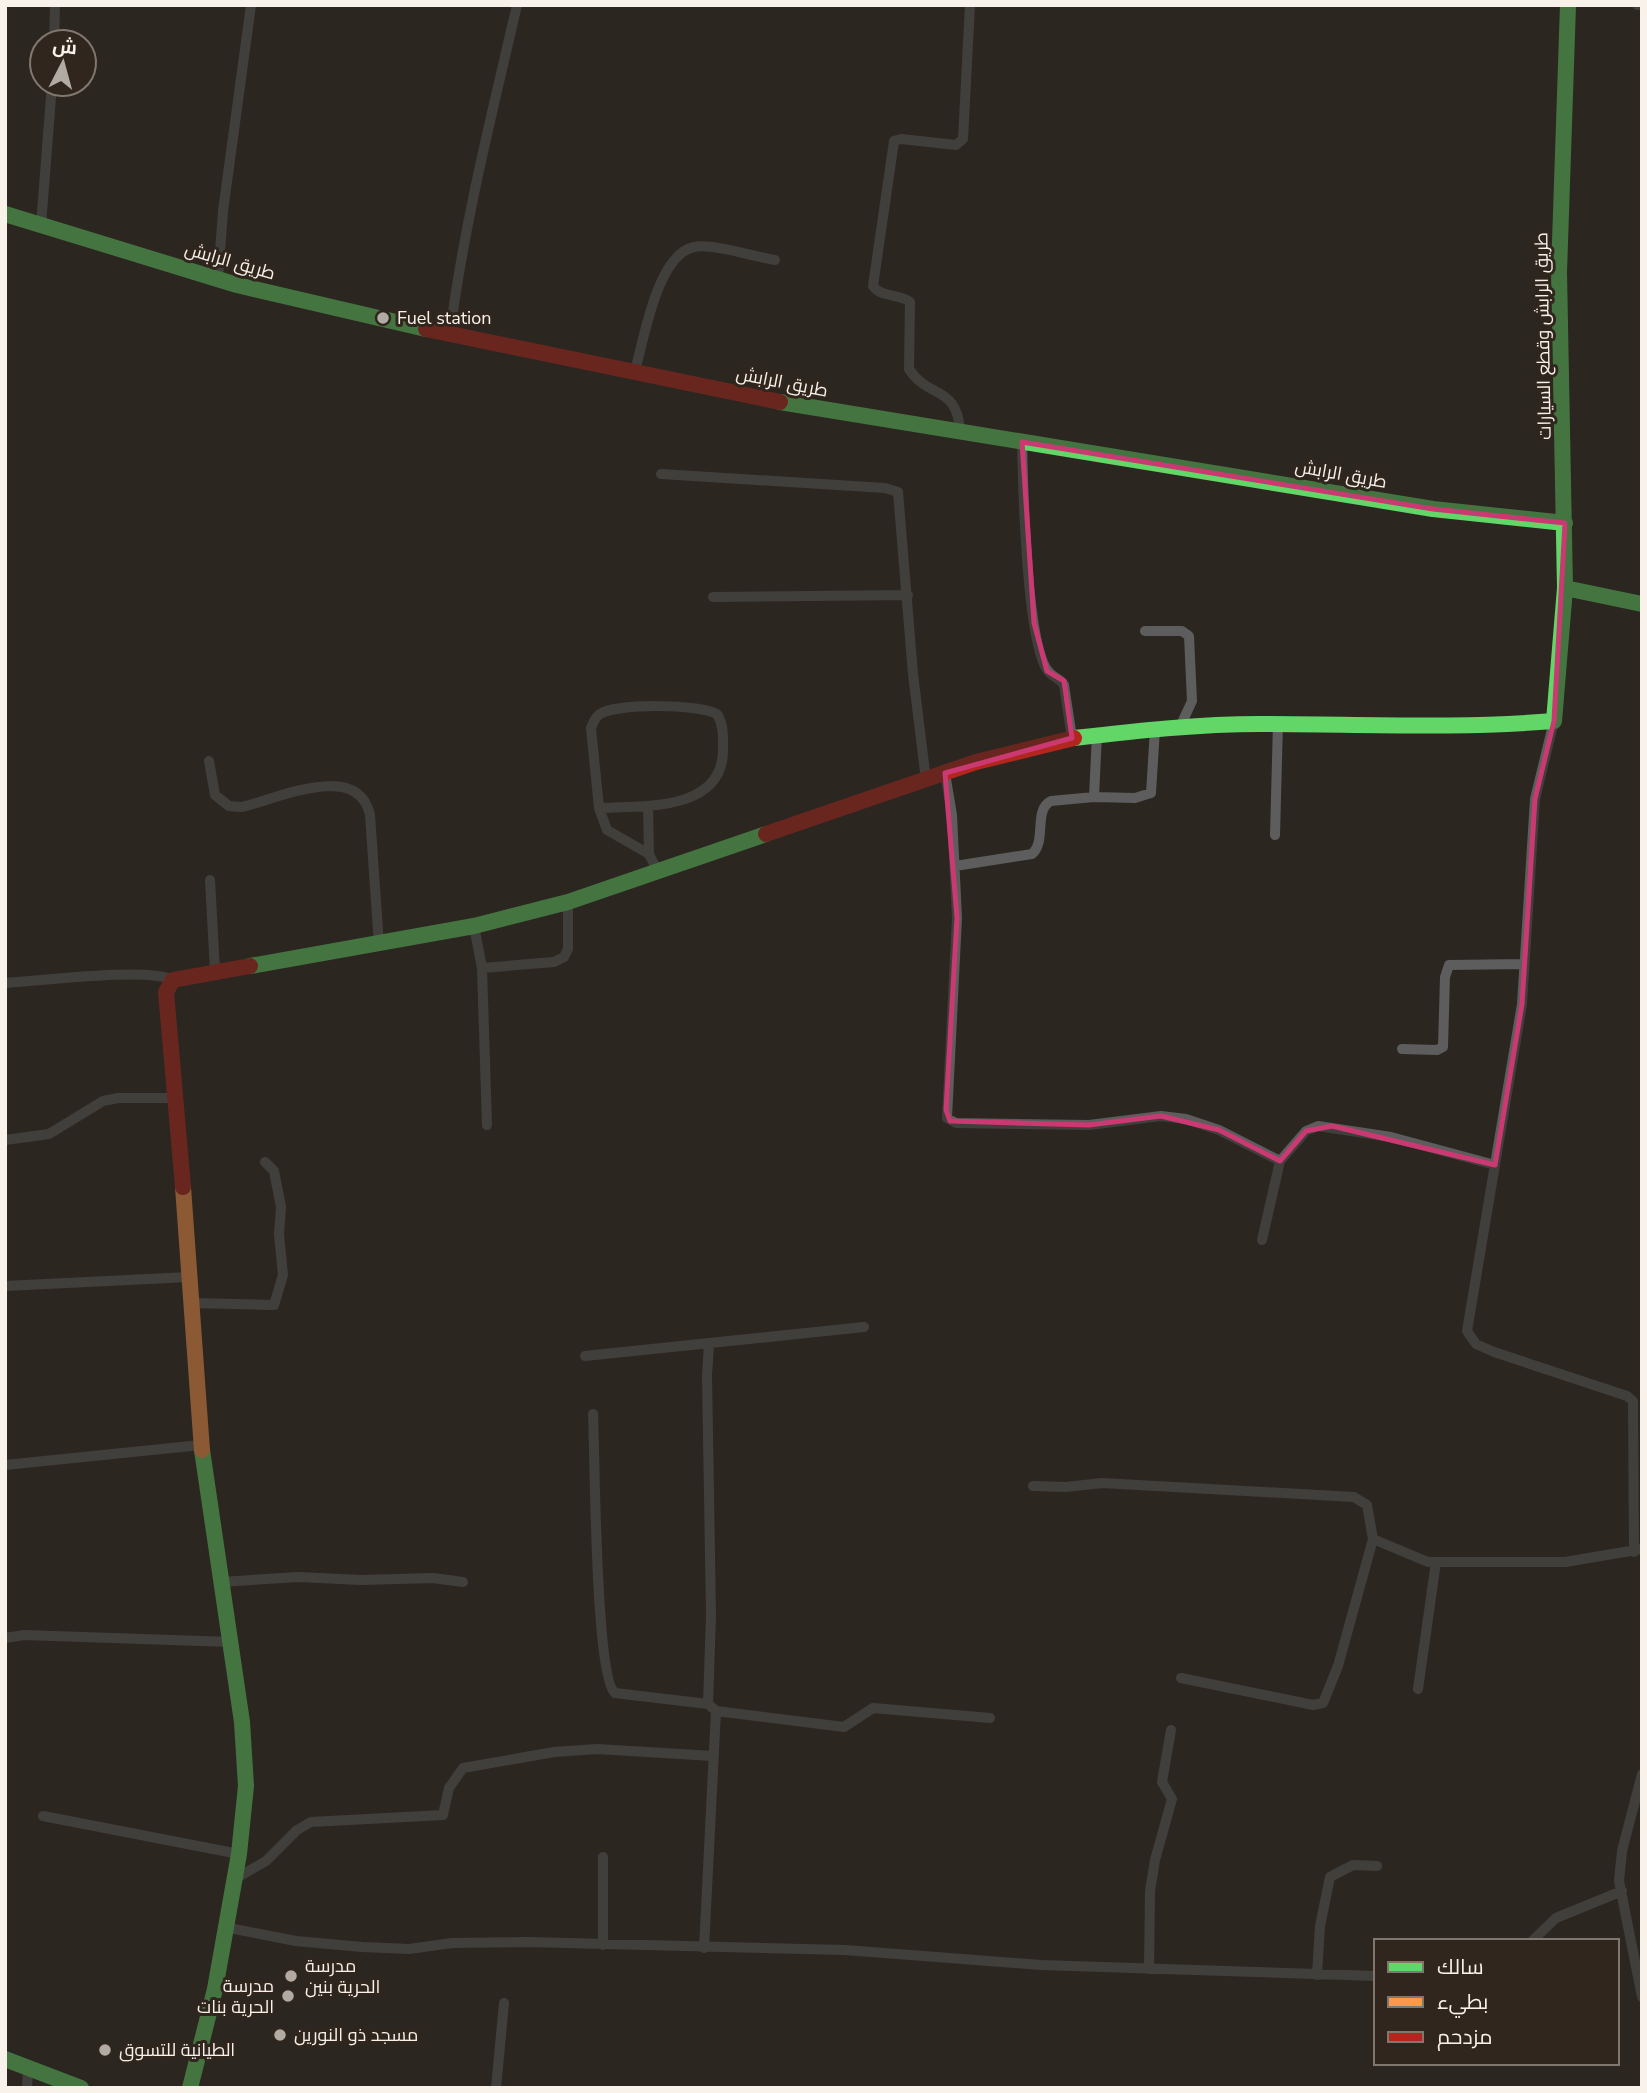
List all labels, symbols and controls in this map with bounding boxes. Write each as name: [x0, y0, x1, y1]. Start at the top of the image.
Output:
north arrow: [28, 28, 98, 98]
text: ش: [51, 33, 78, 61]
street label: طريق الرابش وقطع السيارات: [1529, 232, 1557, 440]
street label: طريق الرابش: [182, 237, 278, 285]
place label: Fuel station: [397, 306, 491, 330]
marker: Fuel station: [375, 310, 391, 326]
street label: طريق الرابش: [734, 361, 830, 403]
street label: طريق الرابش: [1293, 454, 1389, 494]
legend: [1374, 1939, 1619, 2065]
text: سالك: [1437, 1953, 1484, 1981]
place label: مدرسة الحرية بنين: [305, 1954, 380, 1999]
marker: مدرسة الحرية بنين: [283, 1968, 299, 1984]
place label: مدرسة الحرية بنات: [197, 1974, 274, 2019]
marker: مدرسة الحرية بنات: [280, 1988, 296, 2004]
text: بطيء: [1437, 1988, 1488, 2018]
place label: مسجد ذو النورين: [294, 2023, 418, 2047]
text: مزدحم: [1437, 2023, 1492, 2051]
marker: مسجد ذو النورين: [272, 2027, 288, 2043]
place label: الطيانية للتسوق: [119, 2038, 235, 2062]
marker: الطيانية للتسوق: [97, 2042, 113, 2058]

